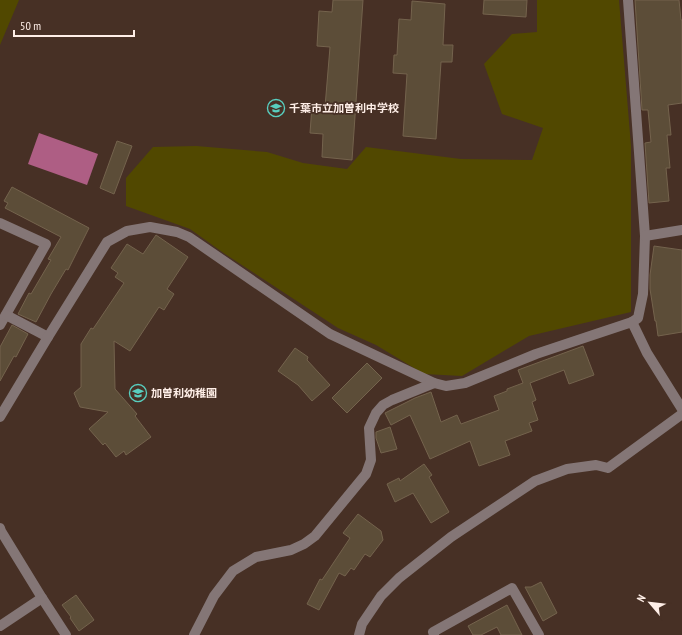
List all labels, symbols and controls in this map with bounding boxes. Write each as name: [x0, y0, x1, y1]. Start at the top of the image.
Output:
scale bar: [14, 12, 134, 38]
text: 50 m: [20, 18, 41, 33]
school or university icon: 千葉市立加曽利中学校: [266, 98, 286, 118]
place label: 千葉市立加曽利中学校: [289, 101, 399, 115]
school or university icon: 加曽利幼稚園: [128, 383, 148, 403]
place label: 加曽利幼稚園: [151, 386, 217, 400]
north arrow: [630, 583, 670, 623]
text: N: [634, 592, 649, 604]

